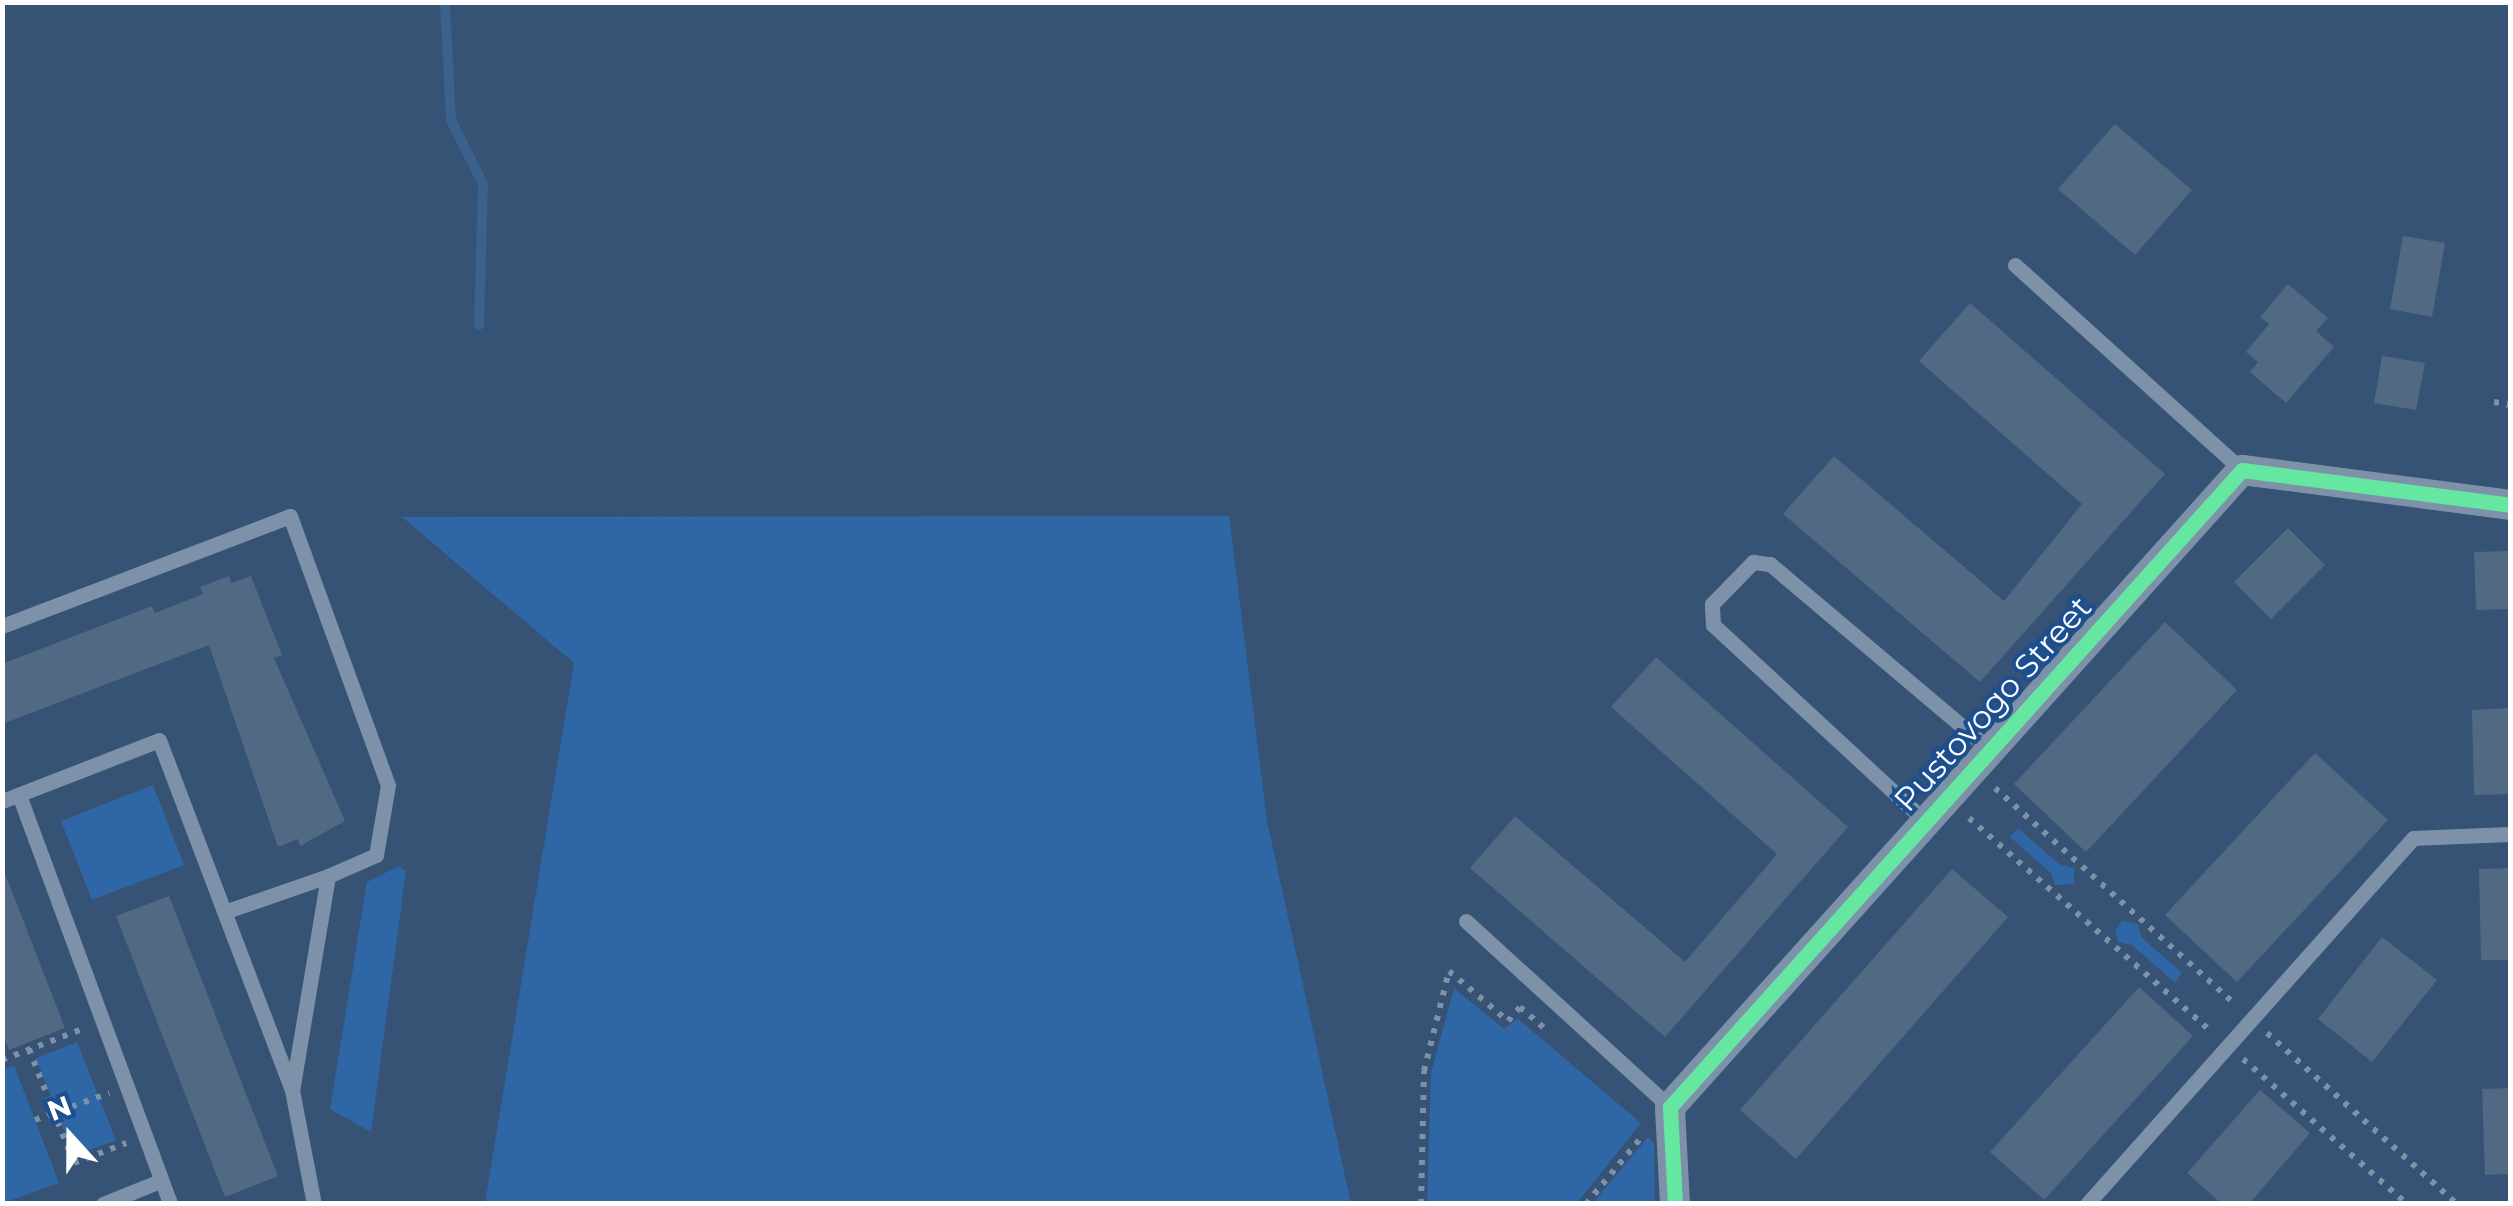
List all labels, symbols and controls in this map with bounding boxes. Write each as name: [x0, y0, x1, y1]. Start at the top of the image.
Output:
street label: Pustovogo Street: [1886, 589, 2100, 819]
north arrow: [20, 1086, 120, 1186]
text: N: [43, 1088, 76, 1128]

